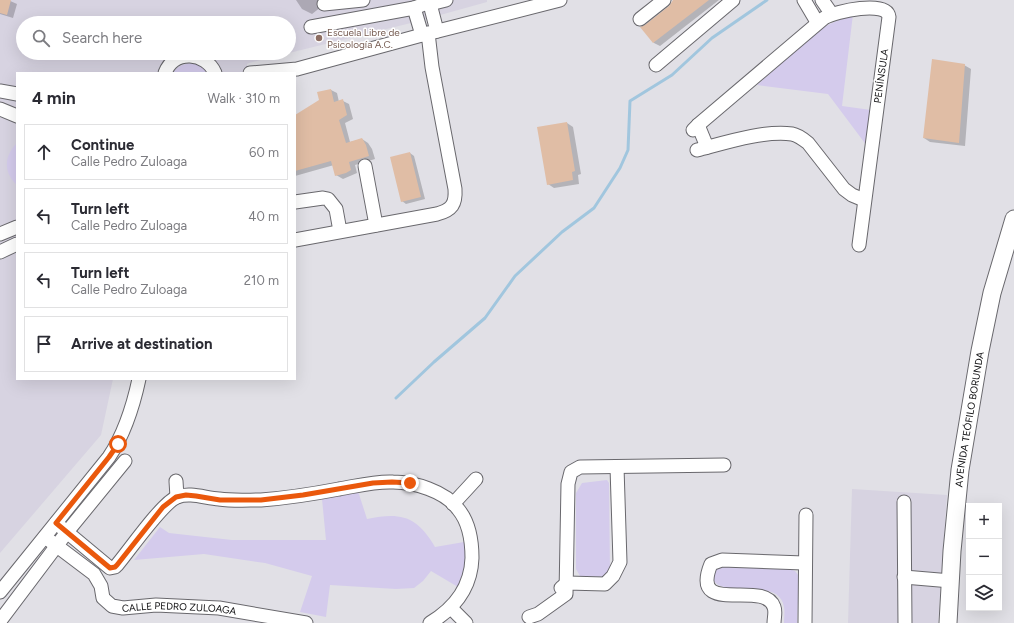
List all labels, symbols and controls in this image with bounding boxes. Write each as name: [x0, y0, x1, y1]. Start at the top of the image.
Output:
search box: [16, 16, 296, 60]
place label: Escuela Libre de Psicología A.C.: [327, 26, 400, 51]
icon: search: [30, 27, 52, 49]
text: Search here: [62, 29, 142, 47]
marker: Escuela Libre de Psicología A.C.: [314, 33, 324, 43]
street label: PENÍNSULA: [871, 48, 891, 104]
text: 4 min: [32, 88, 76, 108]
text: Walk · 310 m: [207, 91, 280, 106]
text: Continue: [71, 136, 134, 154]
icon: ahead: [33, 141, 55, 163]
text: 60 m: [249, 145, 279, 160]
text: Calle Pedro Zuloaga: [71, 154, 187, 169]
text: Turn left: [71, 200, 129, 218]
icon: left: [33, 205, 55, 227]
text: 40 m: [248, 209, 279, 224]
text: Calle Pedro Zuloaga: [71, 218, 187, 233]
text: Turn left: [71, 264, 129, 282]
icon: left: [33, 269, 55, 291]
text: 210 m: [244, 273, 279, 288]
text: Calle Pedro Zuloaga: [71, 282, 187, 297]
icon: arrive: [33, 333, 55, 355]
text: Arrive at destination: [71, 335, 212, 353]
street label: AVENIDA TEÓFILO BORUNDA: [952, 350, 986, 488]
route start: [109, 435, 127, 453]
route end: [401, 474, 419, 492]
map controls: [966, 503, 1002, 611]
button: +: [966, 503, 1002, 539]
button: −: [966, 539, 1002, 575]
button: layers: [966, 575, 1002, 611]
street label: CALLE PEDRO ZULOAGA: [121, 598, 238, 617]

